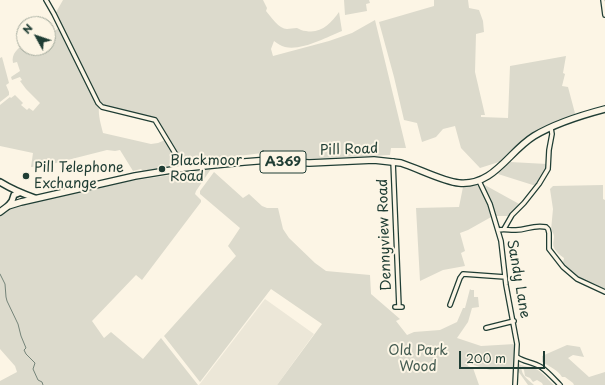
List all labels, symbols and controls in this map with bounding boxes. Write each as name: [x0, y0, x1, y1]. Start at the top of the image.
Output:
north arrow: [16, 16, 56, 56]
text: N: [18, 20, 37, 37]
street label: Pill Road: [319, 141, 379, 159]
road number: A369: [260, 151, 306, 173]
place label: Blackmoor Road: [170, 153, 242, 186]
place label: Pill Telephone Exchange: [34, 160, 124, 192]
marker: Blackmoor Road: [157, 164, 167, 174]
marker: Pill Telephone Exchange: [21, 171, 31, 181]
street label: Dennyview Road: [375, 178, 395, 292]
street label: Sandy Lane: [503, 238, 533, 320]
park label: Old Park Wood: [388, 343, 448, 376]
scale bar: [461, 343, 547, 369]
text: 200 m: [466, 349, 506, 367]

